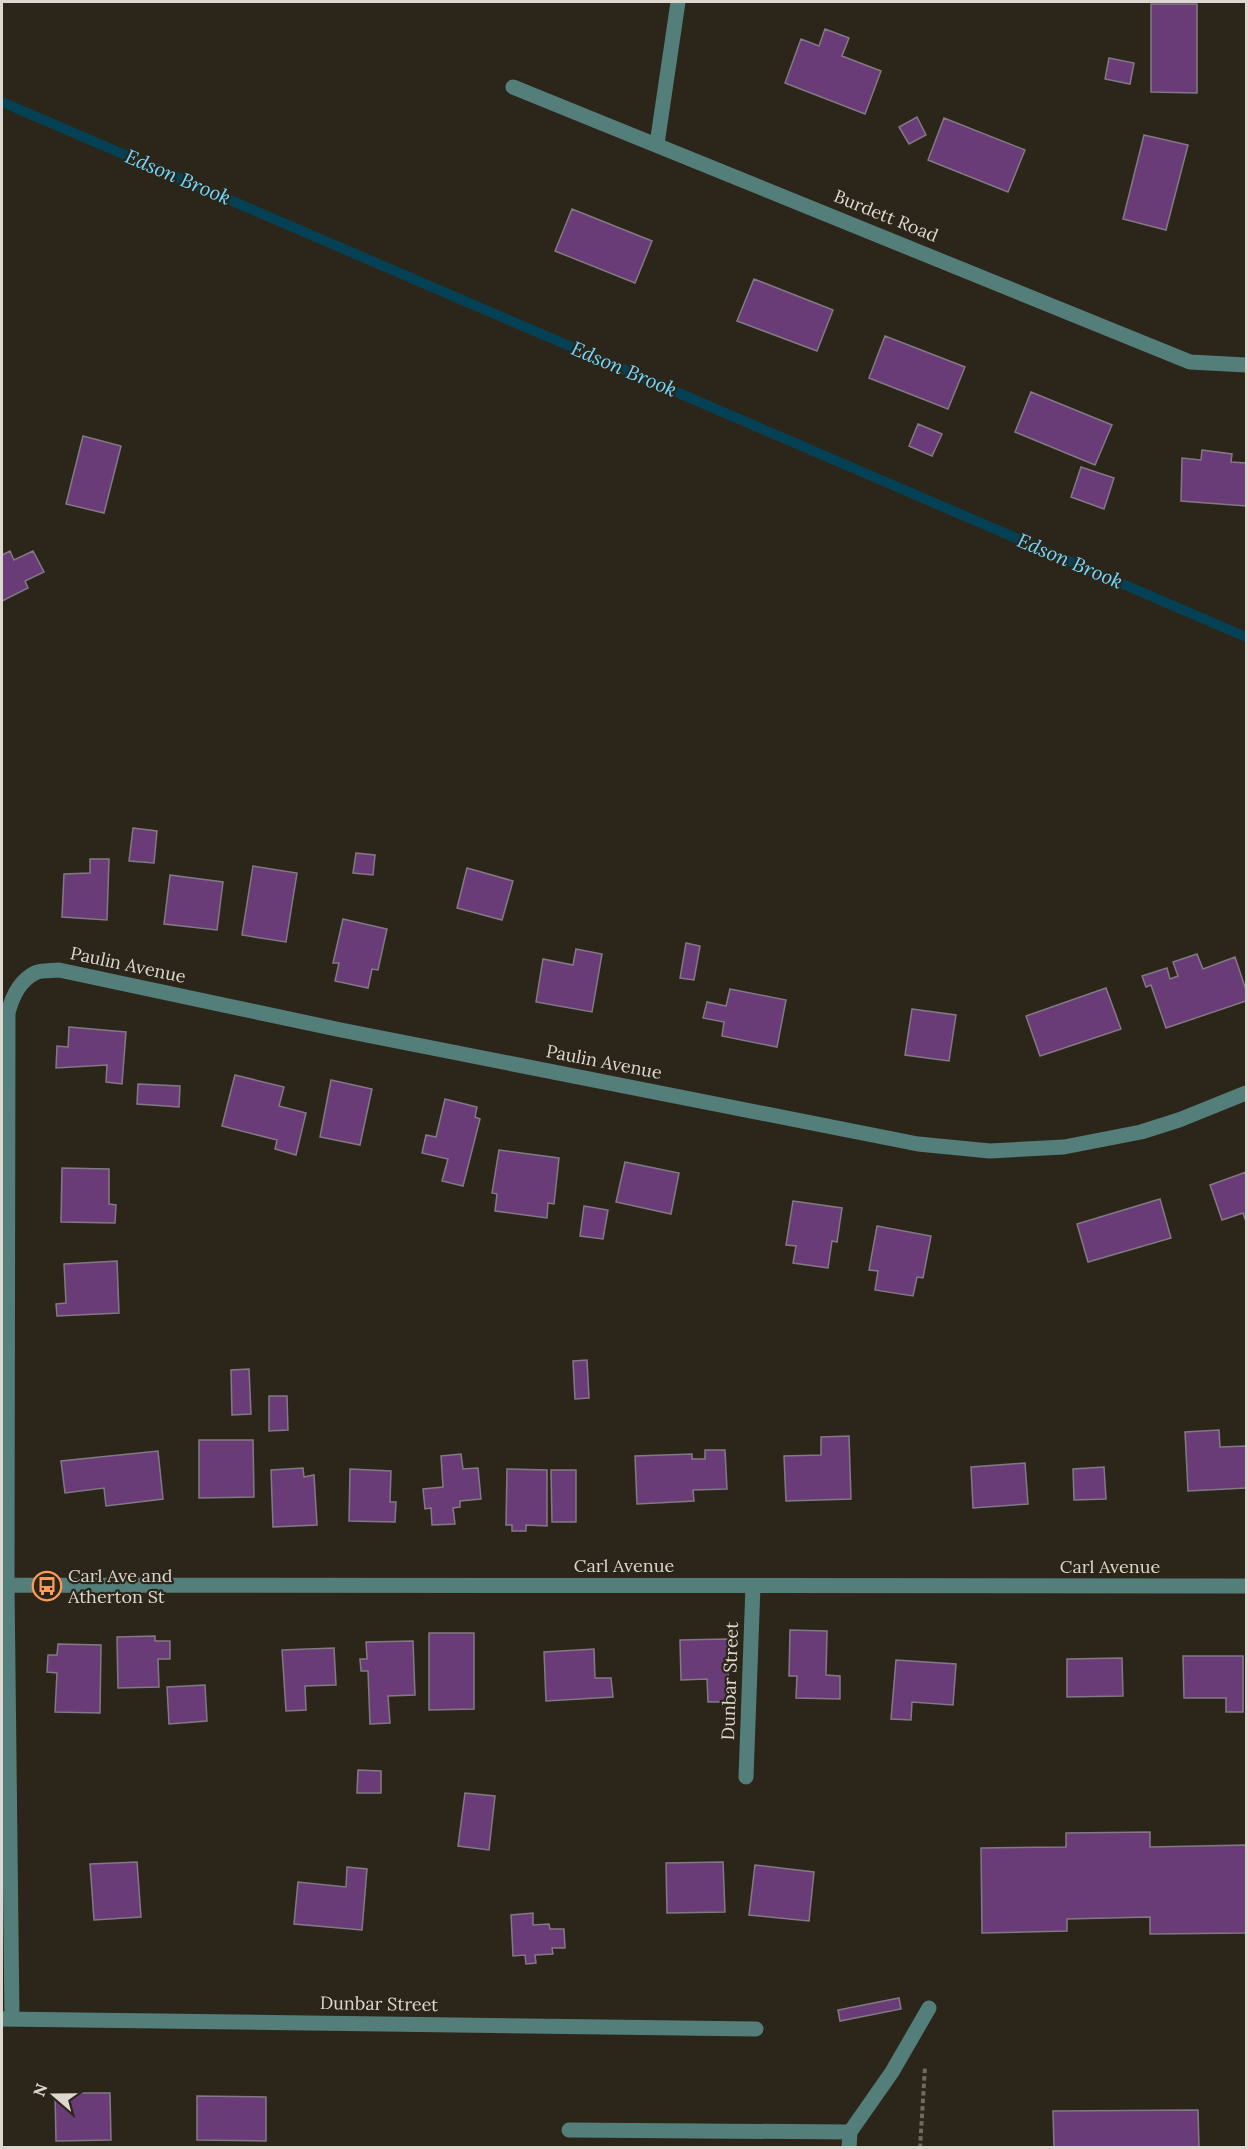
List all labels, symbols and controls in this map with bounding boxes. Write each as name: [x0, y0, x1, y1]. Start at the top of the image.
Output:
water label: Edson Brook: [122, 143, 235, 210]
street label: Burdett Road: [831, 184, 942, 247]
water label: Edson Brook: [568, 335, 681, 402]
water label: Edson Brook: [1014, 527, 1127, 594]
street label: Paulin Avenue: [68, 941, 188, 988]
street label: Paulin Avenue: [544, 1039, 664, 1084]
street label: Carl Avenue: [574, 1554, 674, 1577]
street label: Carl Avenue: [1060, 1555, 1160, 1578]
place label: Carl Ave and Atherton St: [67, 1564, 173, 1608]
bus stop icon: Carl Ave and Atherton St: [31, 1570, 63, 1602]
street label: Dunbar Street: [716, 1621, 743, 1741]
street label: Dunbar Street: [320, 1991, 438, 2016]
north arrow: [24, 2065, 84, 2125]
text: N: [28, 2081, 51, 2099]

